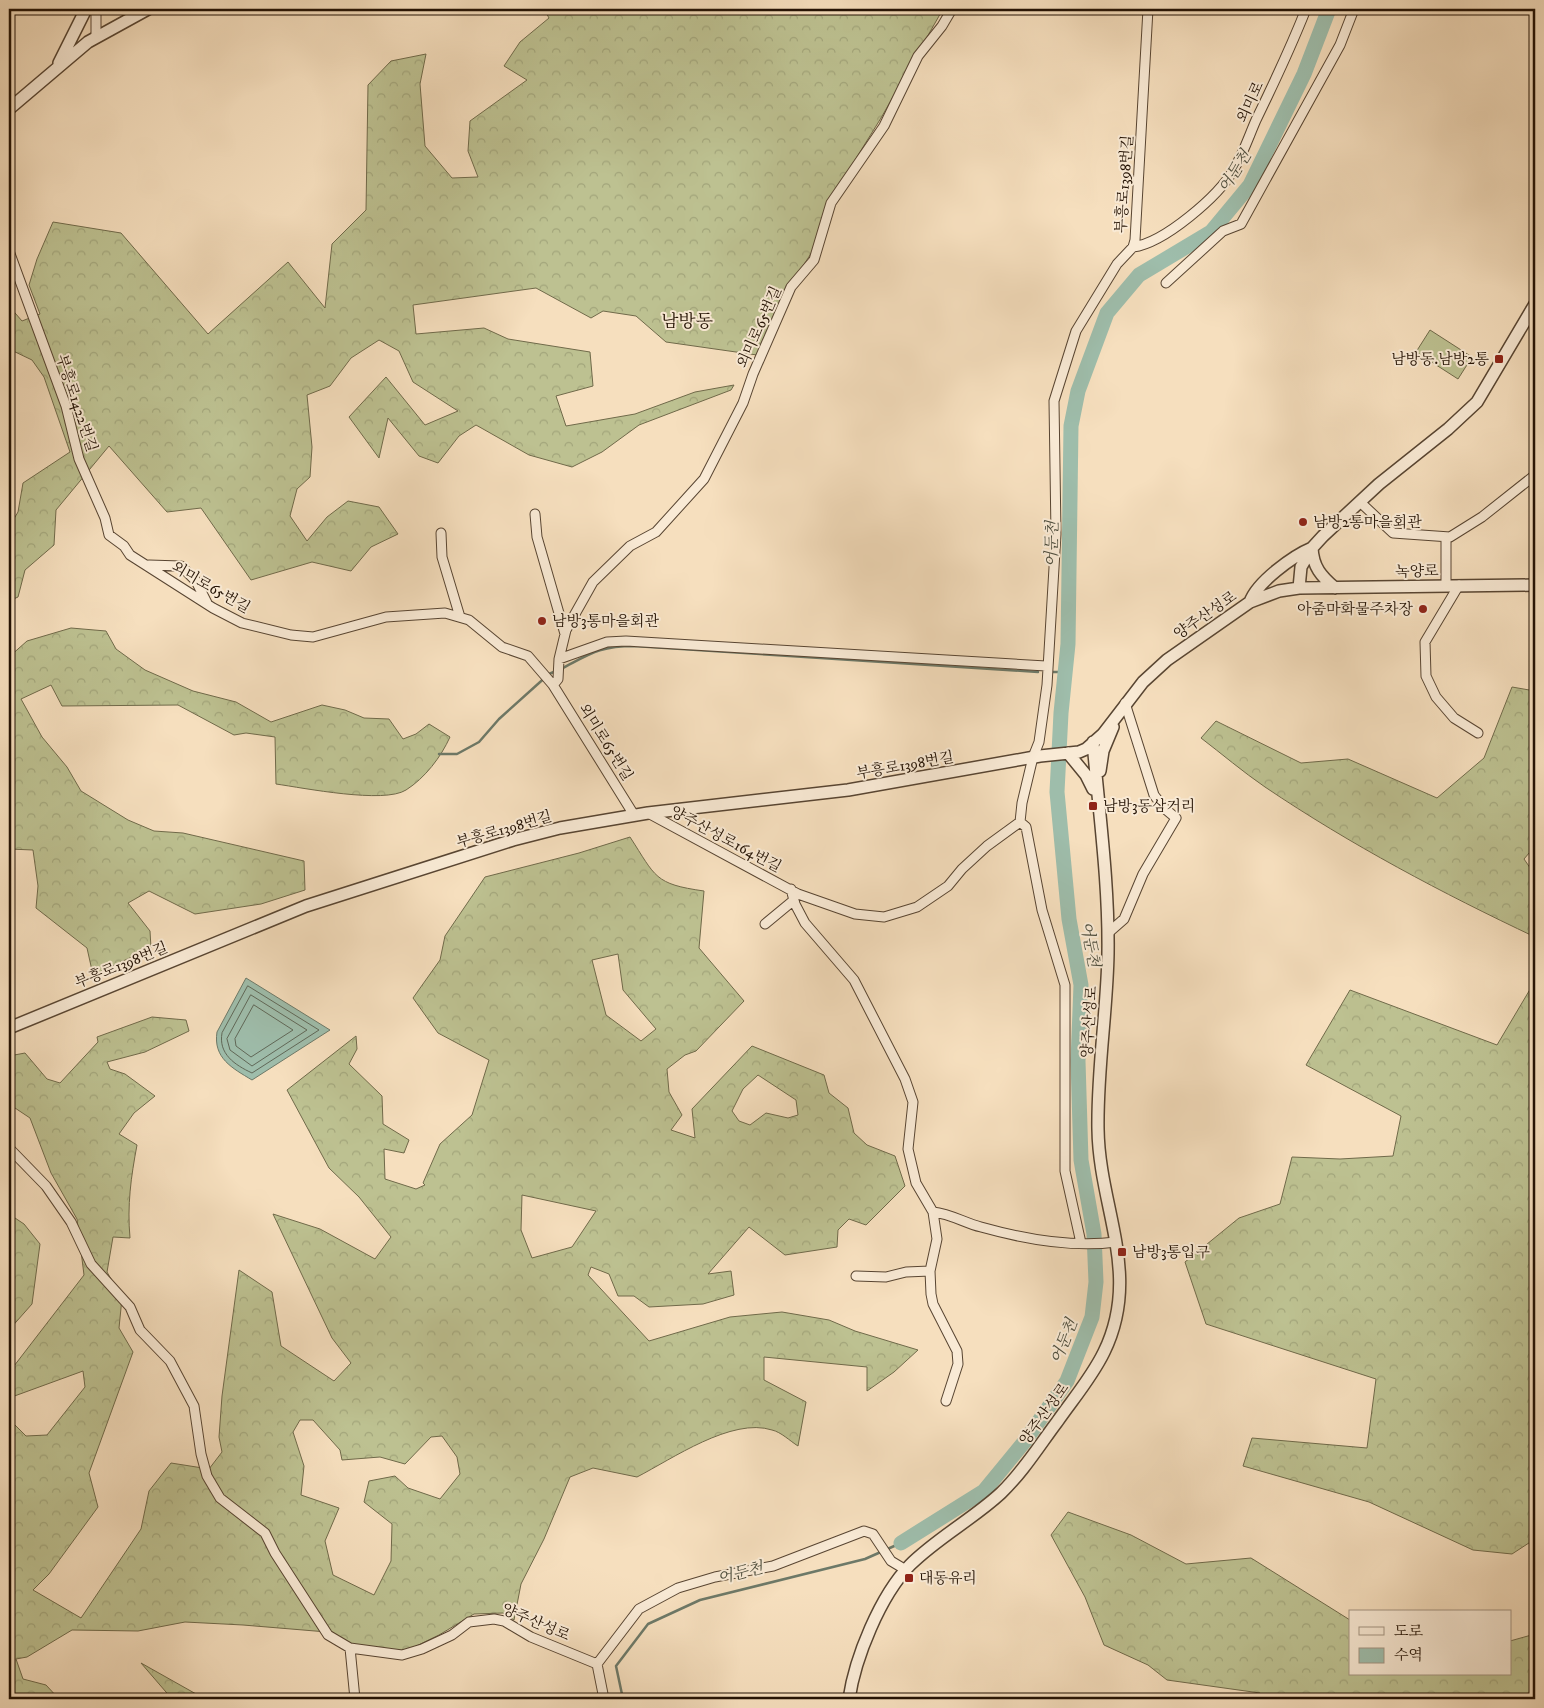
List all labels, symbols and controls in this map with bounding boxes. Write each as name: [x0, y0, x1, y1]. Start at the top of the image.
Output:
street label: 외미로: [1233, 78, 1268, 126]
street label: 부흥로1398번길: [1112, 134, 1137, 234]
water label: 어둔천: [1214, 145, 1256, 196]
street label: 외미로65번길: [733, 283, 786, 371]
district label: 남방동: [661, 311, 713, 333]
place label: 남방동.남방2통: [1391, 350, 1489, 369]
street label: 부흥로1422번길: [52, 352, 101, 454]
marker: 남방동.남방2통: [1493, 353, 1505, 365]
place label: 남방2통마을회관: [1313, 513, 1422, 532]
marker: 남방2통마을회관: [1297, 516, 1309, 528]
water label: 어둔천: [1042, 519, 1062, 567]
street label: 외미로65번길: [168, 557, 253, 618]
street label: 녹양로: [1395, 562, 1439, 581]
street label: 양주산성로: [1170, 587, 1241, 644]
place label: 아줌마화물주차장: [1297, 600, 1414, 619]
marker: 아줌마화물주차장: [1417, 603, 1429, 615]
place label: 남방3통마을회관: [552, 612, 660, 631]
marker: 남방3통마을회관: [536, 615, 548, 627]
street label: 외미로65번길: [574, 700, 637, 784]
street label: 부흥로1398번길: [855, 748, 955, 783]
place label: 남방3동삼거리: [1103, 797, 1196, 816]
marker: 남방3동삼거리: [1087, 800, 1099, 812]
street label: 양주산성로164번길: [667, 802, 785, 877]
street label: 부흥로1398번길: [454, 807, 554, 852]
water label: 어둔천: [1076, 920, 1105, 970]
street label: 부흥로1398번길: [72, 938, 170, 993]
street label: 양주산성로: [1077, 985, 1102, 1059]
place label: 남방3통입구: [1132, 1243, 1211, 1262]
marker: 남방3통입구: [1116, 1246, 1128, 1258]
water label: 어둔천: [1046, 1315, 1082, 1367]
street label: 양주산성로: [1015, 1379, 1074, 1449]
water label: 어둔천: [715, 1557, 767, 1588]
place label: 대동유리: [919, 1569, 977, 1588]
marker: 대동유리: [903, 1572, 915, 1584]
street label: 양주산성로: [499, 1600, 573, 1646]
legend: [1349, 1610, 1512, 1676]
text: 도로: [1394, 1622, 1423, 1641]
text: 수역: [1394, 1646, 1423, 1665]

